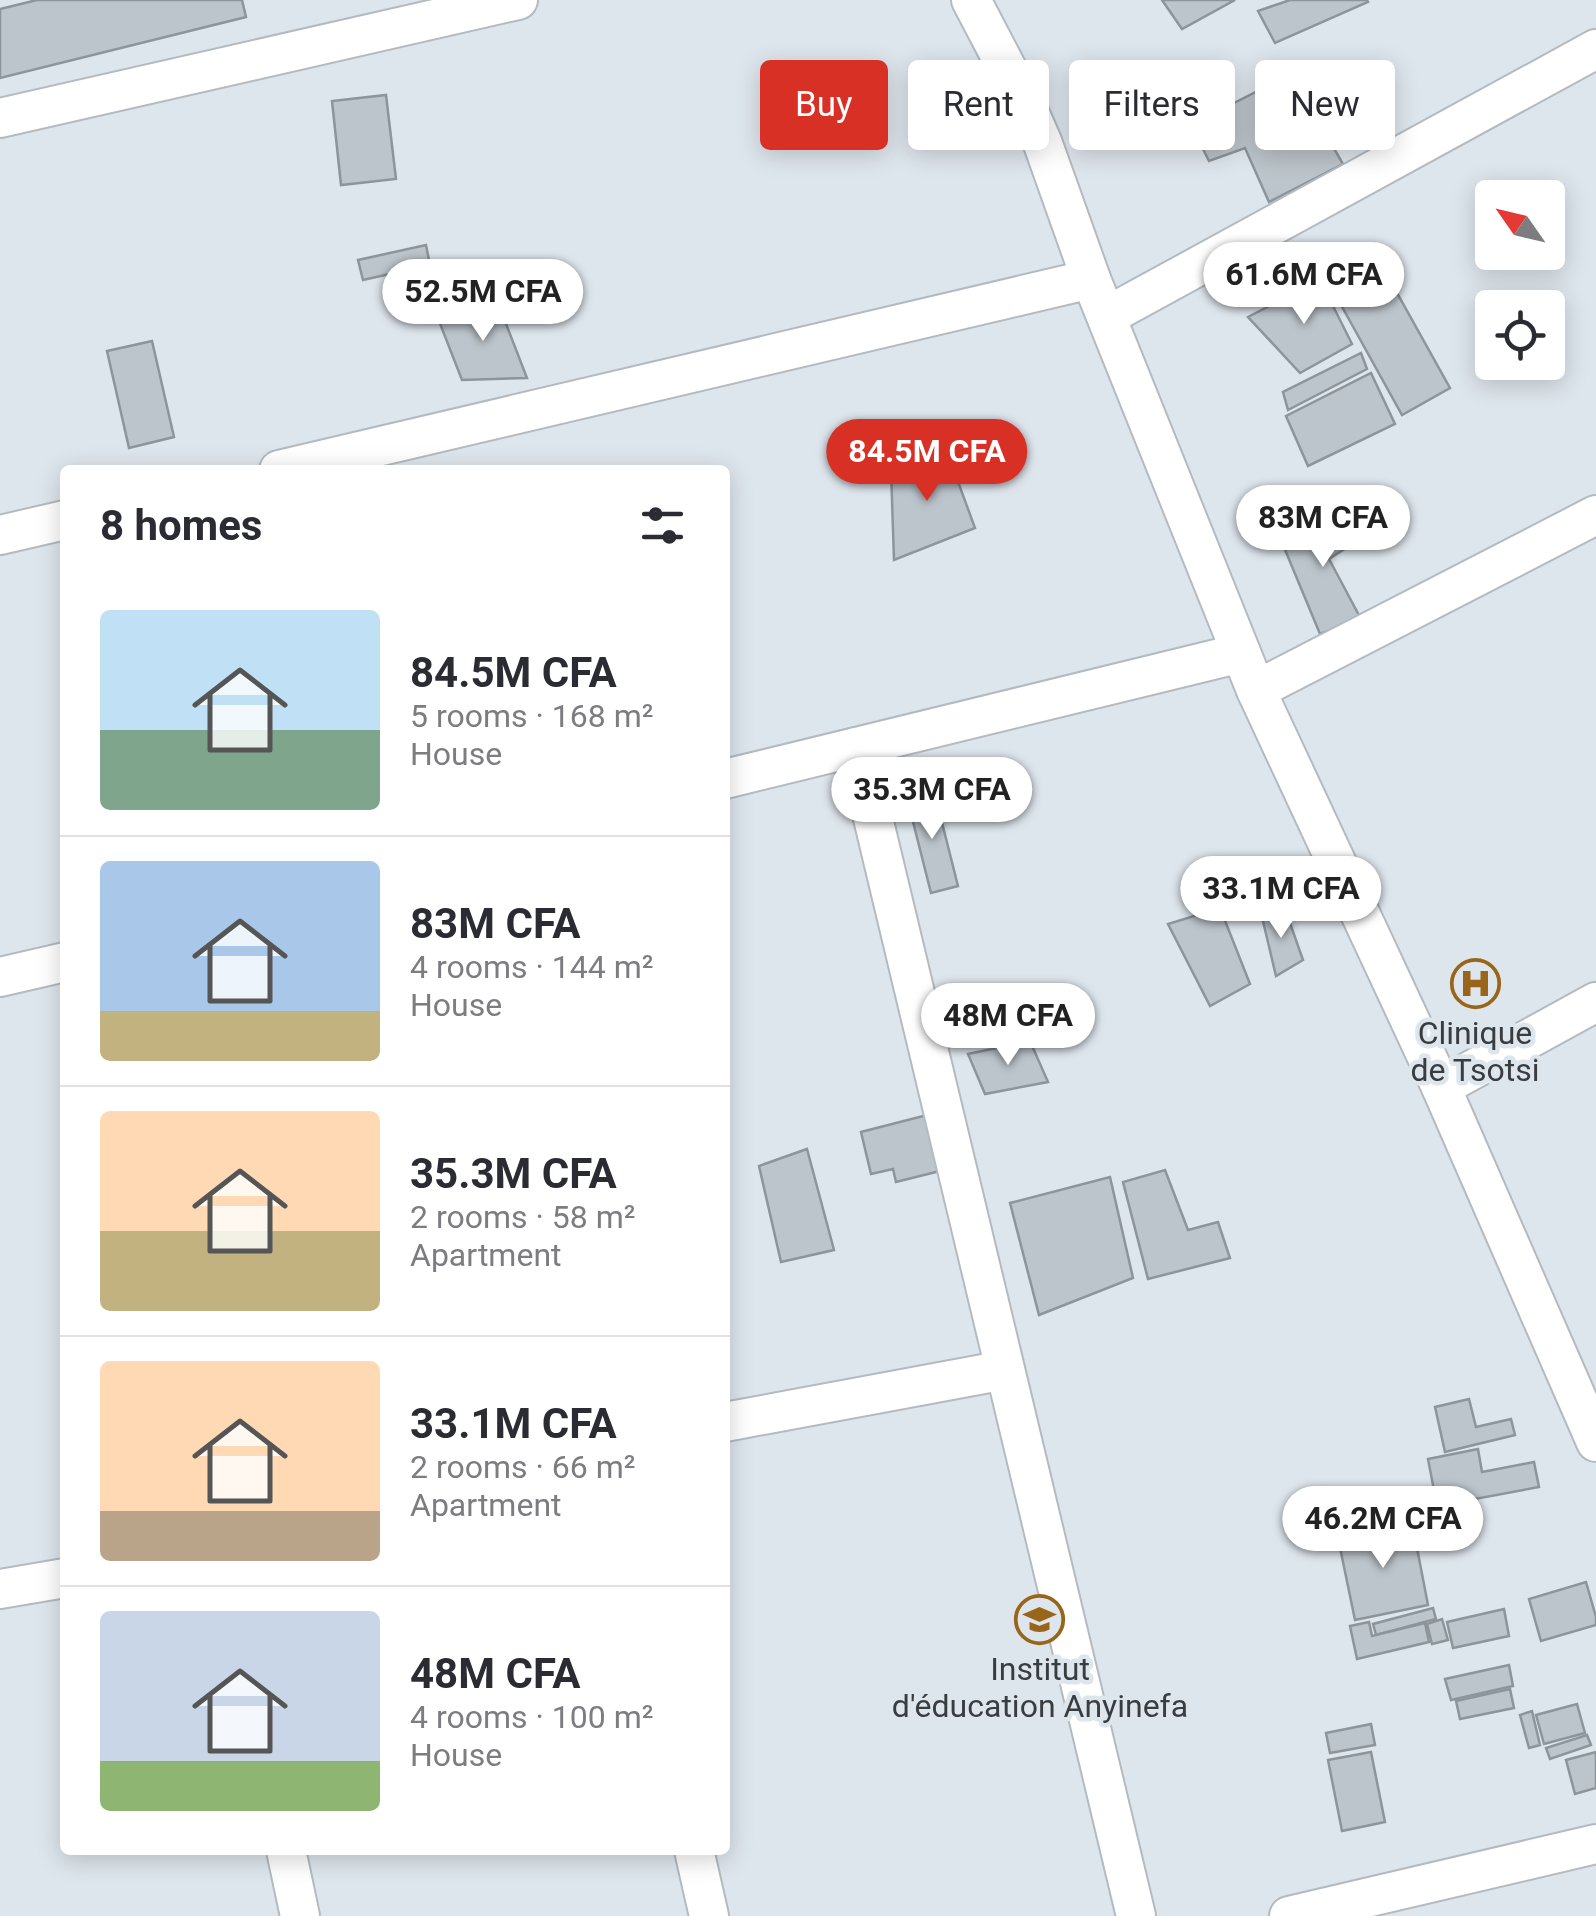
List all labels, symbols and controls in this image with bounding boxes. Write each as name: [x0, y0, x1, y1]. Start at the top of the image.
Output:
chip: Buy: [760, 60, 888, 150]
chip: Rent: [908, 60, 1049, 150]
chip: Filters: [1069, 60, 1235, 150]
chip: New: [1255, 60, 1395, 150]
north arrow: [1475, 180, 1565, 270]
map controls: [1475, 180, 1565, 380]
pin: 61.6M CFA: [1190, 242, 1418, 327]
text: 61.6M CFA: [1225, 255, 1383, 293]
pin: 52.5M CFA: [369, 259, 597, 344]
text: 52.5M CFA: [404, 272, 562, 310]
button: locate: [1475, 290, 1565, 380]
pin: 84.5M CFA: [813, 419, 1041, 504]
text: 84.5M CFA: [848, 432, 1006, 470]
pin: 83M CFA: [1231, 485, 1415, 570]
icon: filters: [635, 498, 690, 553]
text: 83M CFA: [1258, 498, 1388, 536]
text: 8 homes: [100, 501, 262, 550]
text: 84.5M CFA: [410, 648, 617, 697]
icon: home: [180, 650, 300, 770]
text: 5 rooms · 168 m²: [410, 697, 653, 735]
text: House: [410, 735, 502, 773]
pin: 35.3M CFA: [818, 757, 1046, 842]
text: 35.3M CFA: [853, 770, 1011, 808]
pin: 33.1M CFA: [1167, 856, 1395, 941]
text: 33.1M CFA: [1202, 869, 1360, 907]
text: 83M CFA: [410, 899, 580, 948]
icon: home: [180, 901, 300, 1021]
text: 4 rooms · 144 m²: [410, 948, 653, 986]
hospital icon: Clinique de Tsotsi: [1449, 957, 1501, 1009]
pin: 48M CFA: [916, 983, 1100, 1068]
text: House: [410, 986, 502, 1024]
text: 48M CFA: [943, 996, 1073, 1034]
place label: Clinique de Tsotsi: [1410, 1014, 1540, 1089]
text: 35.3M CFA: [410, 1149, 617, 1198]
icon: home: [180, 1151, 300, 1271]
text: 2 rooms · 58 m²: [410, 1198, 635, 1236]
text: Apartment: [410, 1236, 562, 1274]
text: 33.1M CFA: [410, 1399, 617, 1448]
icon: home: [180, 1401, 300, 1521]
text: 2 rooms · 66 m²: [410, 1448, 635, 1486]
text: Apartment: [410, 1486, 562, 1524]
pin: 46.2M CFA: [1269, 1486, 1497, 1571]
text: 46.2M CFA: [1304, 1499, 1462, 1537]
school or university icon: Institut d'éducation Anyinefa: [1014, 1593, 1066, 1645]
text: 48M CFA: [410, 1649, 580, 1698]
place label: Institut d'éducation Anyinefa: [892, 1650, 1188, 1725]
icon: home: [180, 1651, 300, 1771]
text: 4 rooms · 100 m²: [410, 1698, 653, 1736]
text: House: [410, 1736, 502, 1774]

